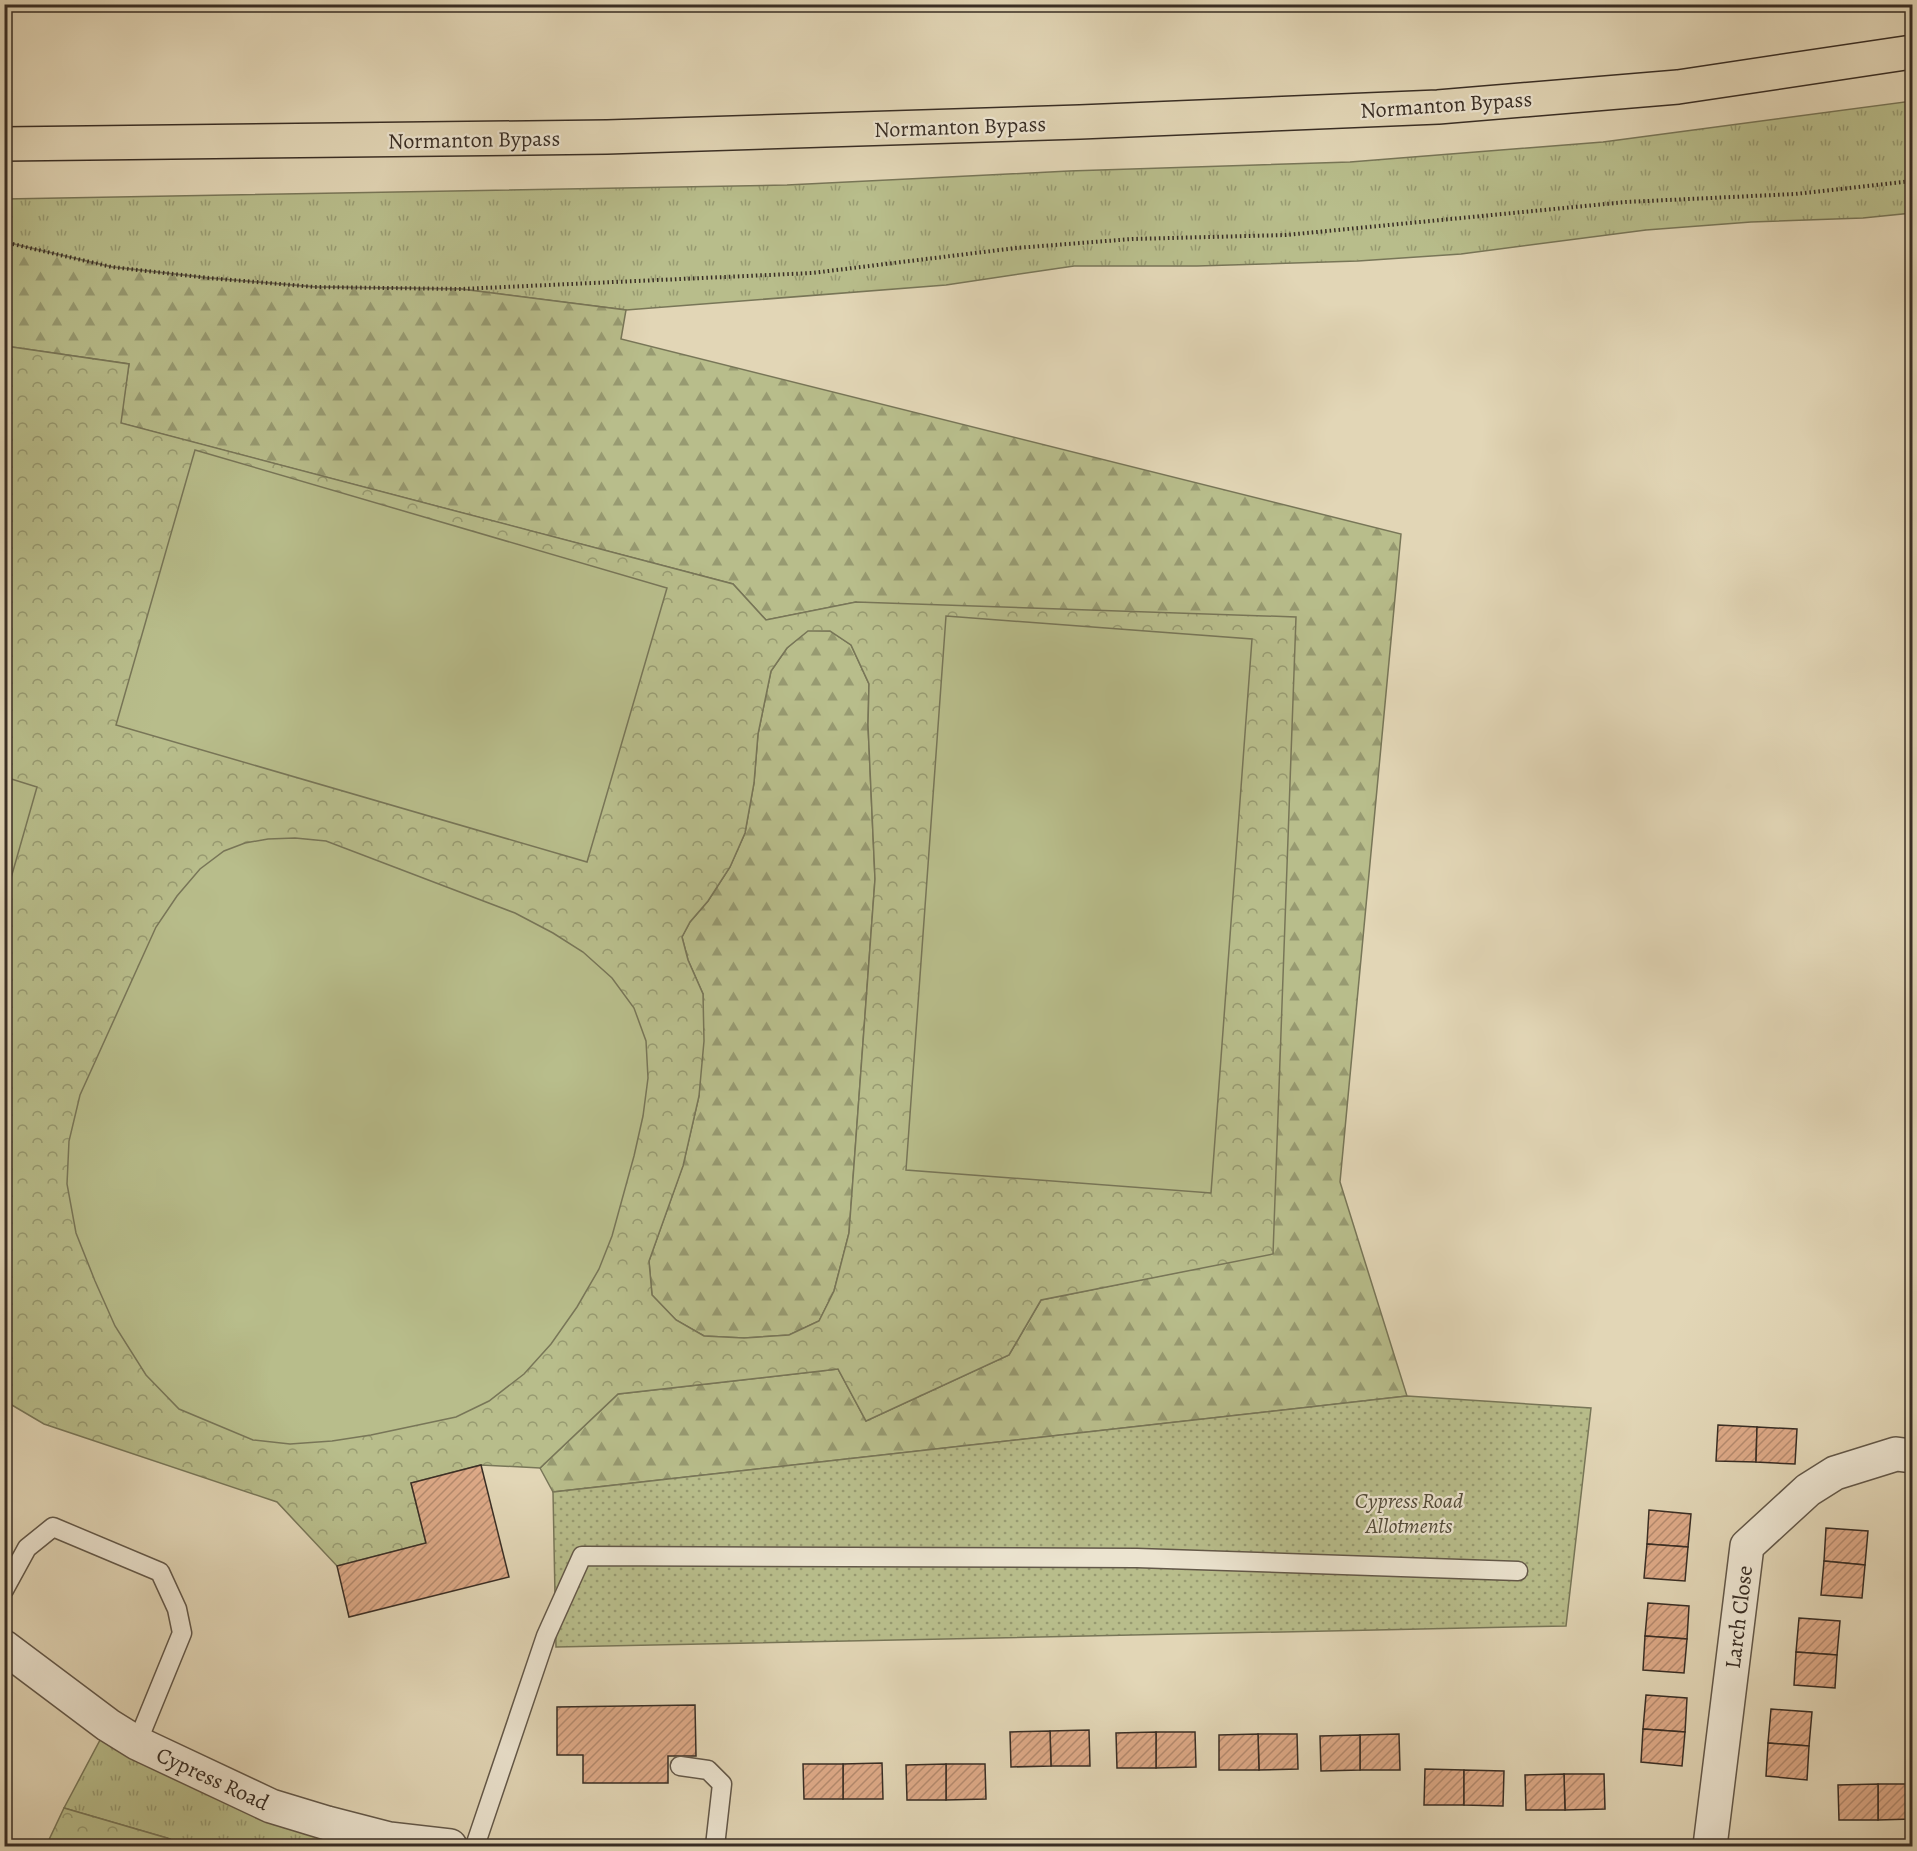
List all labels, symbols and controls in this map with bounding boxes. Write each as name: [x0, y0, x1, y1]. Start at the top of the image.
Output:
street label: Normanton Bypass: [1359, 84, 1533, 126]
street label: Normanton Bypass: [873, 109, 1047, 145]
street label: Normanton Bypass: [388, 123, 560, 157]
park label: Cypress Road Allotments: [1355, 1486, 1463, 1541]
street label: Larch Close: [1718, 1564, 1760, 1670]
street label: Cypress Road: [151, 1740, 274, 1818]

